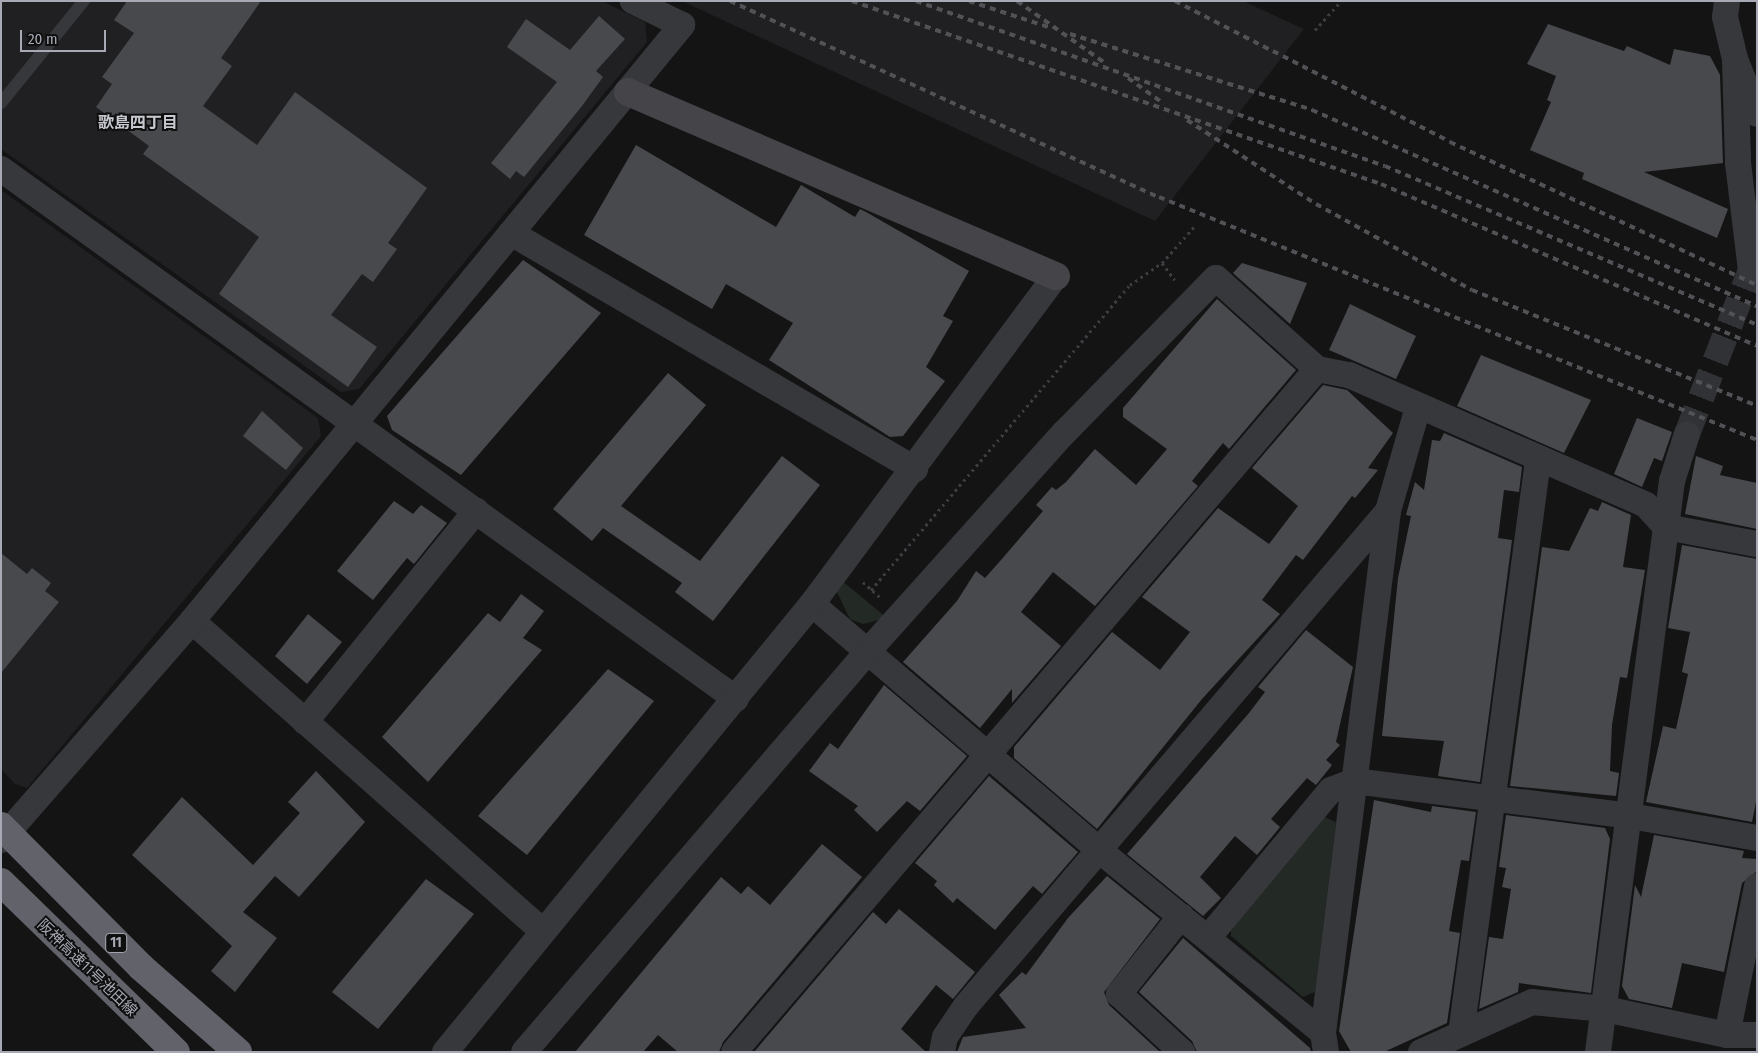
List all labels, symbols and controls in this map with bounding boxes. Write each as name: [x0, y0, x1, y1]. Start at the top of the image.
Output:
scale bar: [22, 20, 109, 52]
text: 20 m: [28, 30, 58, 48]
district label: 歌島四丁目: [98, 113, 178, 133]
street label: 阪神高速11号池田線: [33, 916, 141, 1020]
road number: 11: [105, 931, 127, 954]

